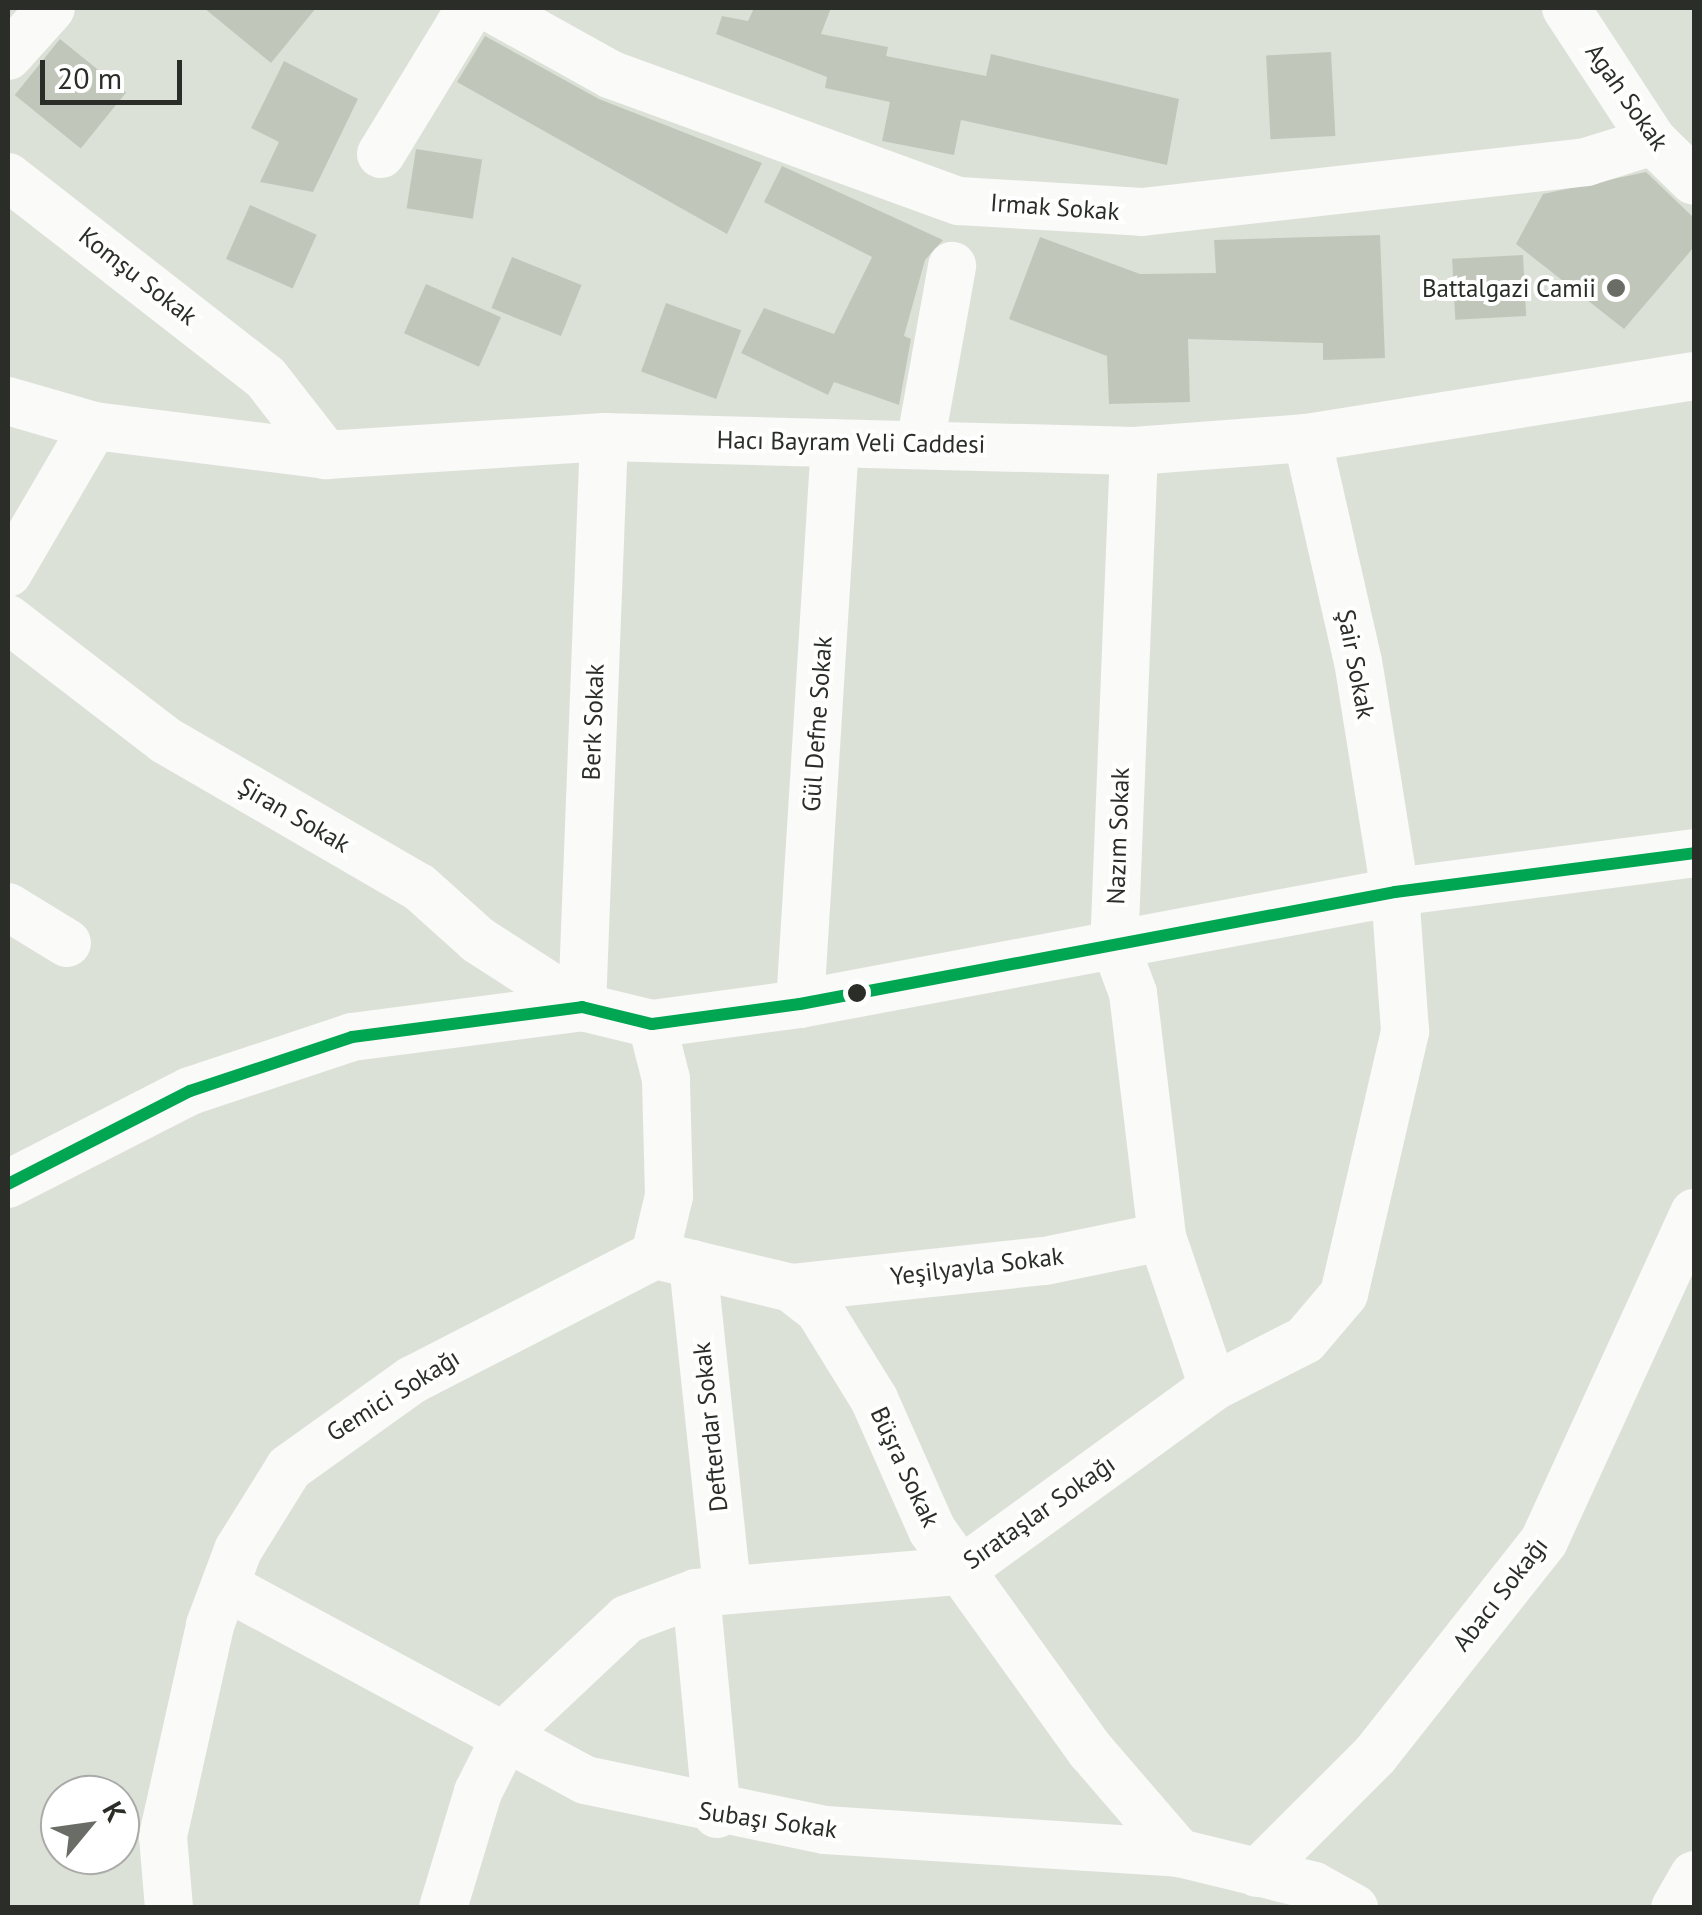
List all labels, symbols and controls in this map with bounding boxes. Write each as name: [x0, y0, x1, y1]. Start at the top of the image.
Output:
street label: Agah Sokak: [1579, 38, 1675, 156]
scale bar: [45, 40, 188, 102]
text: 20 m: [57, 58, 122, 97]
street label: Irmak Sokak: [989, 187, 1121, 227]
street label: Komşu Sokak: [73, 221, 203, 331]
place label: Battalgazi Camii: [1422, 273, 1596, 303]
marker: Battalgazi Camii: [1605, 277, 1627, 299]
street label: Hacı Bayram Veli Caddesi: [716, 425, 986, 459]
street label: Şair Sokak: [1331, 607, 1381, 721]
street label: Gül Defne Sokak: [796, 635, 838, 813]
street label: Berk Sokak: [576, 663, 610, 781]
street label: Nazım Sokak: [1101, 767, 1135, 905]
street label: Şiran Sokak: [233, 771, 355, 859]
unlabelled marker: [847, 983, 867, 1003]
street label: Yeşilyayla Sokak: [889, 1241, 1065, 1291]
street label: Defterdar Sokak: [686, 1341, 734, 1513]
street label: Gemici Sokağı: [321, 1342, 465, 1448]
street label: Büşra Sokak: [864, 1402, 946, 1532]
street label: Sırataşlar Sokağı: [957, 1449, 1121, 1575]
street label: Abacı Sokağı: [1446, 1531, 1554, 1657]
north arrow: [40, 1775, 140, 1875]
text: K: [95, 1795, 135, 1828]
street label: Subaşı Sokak: [697, 1795, 839, 1845]

